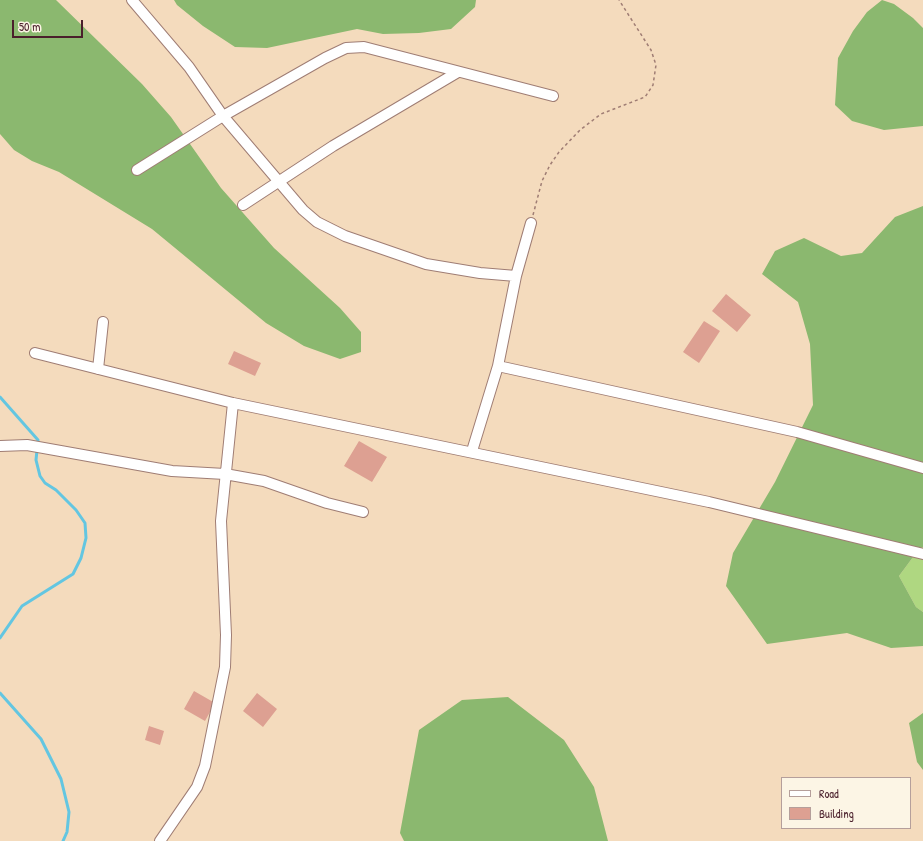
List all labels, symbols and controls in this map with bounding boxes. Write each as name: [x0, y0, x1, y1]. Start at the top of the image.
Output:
scale bar: [14, 12, 85, 38]
text: 50 m: [19, 18, 40, 35]
legend: [781, 777, 911, 829]
text: Road: [819, 785, 839, 802]
text: Building: [819, 805, 854, 822]

